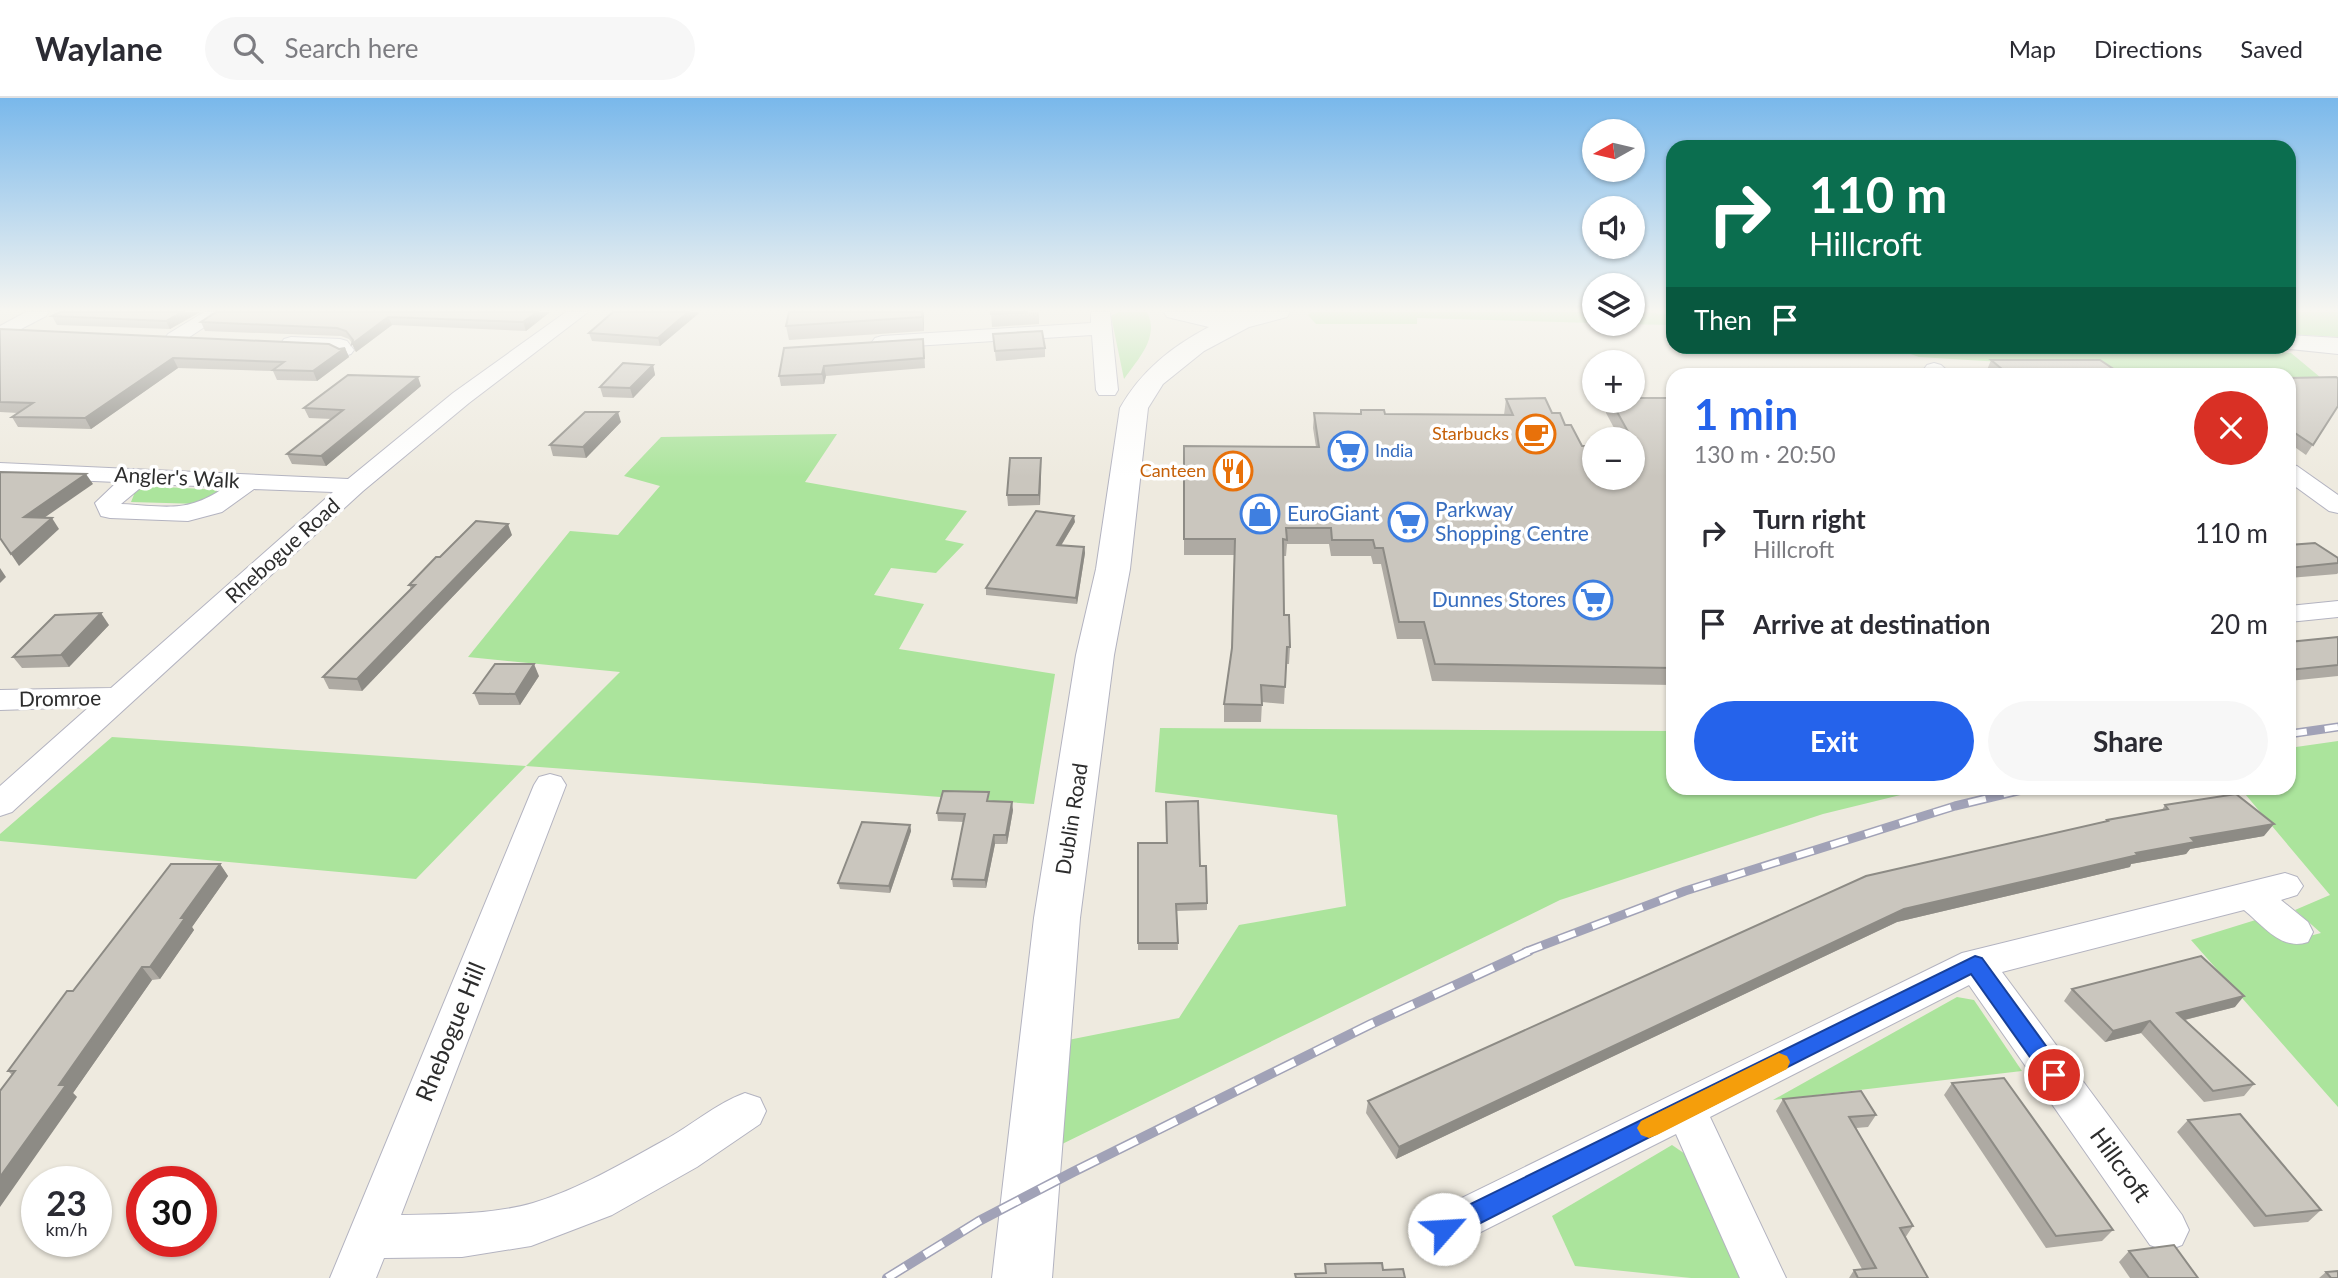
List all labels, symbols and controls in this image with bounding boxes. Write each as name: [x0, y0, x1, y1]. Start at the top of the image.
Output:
search box: [205, 17, 695, 80]
text: Waylane: [35, 28, 163, 68]
icon: search: [229, 29, 267, 67]
text: Search here: [285, 32, 419, 64]
text: Map: [2009, 34, 2056, 63]
text: Directions: [2094, 34, 2202, 63]
text: Saved: [2240, 34, 2303, 63]
north arrow: [1582, 119, 1645, 182]
map controls: [1582, 119, 1645, 490]
text: 110 m: [1809, 165, 1947, 223]
icon: right: [1694, 168, 1785, 259]
button: sound: [1582, 196, 1645, 259]
text: Hillcroft: [1809, 224, 1922, 263]
button: layers: [1582, 273, 1645, 336]
icon: arrive: [1766, 301, 1804, 339]
text: Then: [1694, 304, 1752, 336]
button: +: [1582, 350, 1645, 413]
text: 1 min: [1694, 389, 1798, 439]
button: close: [2194, 391, 2268, 465]
cafe icon: Starbucks: [1515, 413, 1557, 455]
place label: Starbucks: [1432, 422, 1509, 444]
button: −: [1582, 427, 1645, 490]
supermarket icon: India: [1327, 430, 1369, 472]
place label: India: [1375, 439, 1413, 461]
text: 130 m · 20:50: [1694, 440, 1836, 468]
restaurant icon: Canteen: [1212, 450, 1254, 492]
place label: Canteen: [1140, 459, 1206, 481]
street label: Angler's Walk: [114, 461, 241, 492]
street label: Rhebogue Road: [220, 492, 344, 608]
shop icon: EuroGiant: [1239, 493, 1281, 535]
place label: Parkway Shopping Centre: [1435, 496, 1589, 545]
place label: EuroGiant: [1287, 500, 1380, 525]
supermarket icon: Parkway Shopping Centre: [1387, 501, 1429, 543]
text: Turn right: [1753, 503, 1866, 535]
icon: right: [1694, 514, 1732, 552]
text: 110 m: [2195, 517, 2268, 549]
text: Hillcroft: [1753, 535, 1834, 563]
supermarket icon: Dunnes Stores: [1572, 579, 1614, 621]
place label: Dunnes Stores: [1432, 586, 1566, 611]
icon: arrive: [1694, 605, 1732, 643]
text: Arrive at destination: [1753, 608, 1990, 640]
text: 20 m: [2210, 608, 2268, 640]
street label: Dromroe: [19, 684, 101, 711]
button: Exit: [1694, 701, 1974, 781]
button: Share: [1988, 701, 2268, 781]
street label: Dublin Road: [1049, 761, 1092, 877]
street label: Rhebogue Hill: [408, 957, 491, 1105]
pin: [2024, 1045, 2084, 1105]
icon: arrive: [2035, 1056, 2073, 1094]
street label: Hillcroft: [2085, 1121, 2158, 1207]
speed limit sign: 30: [126, 1166, 217, 1257]
text: 23: [46, 1181, 87, 1223]
position arrow: [1407, 1192, 1481, 1266]
text: km/h: [45, 1218, 88, 1240]

